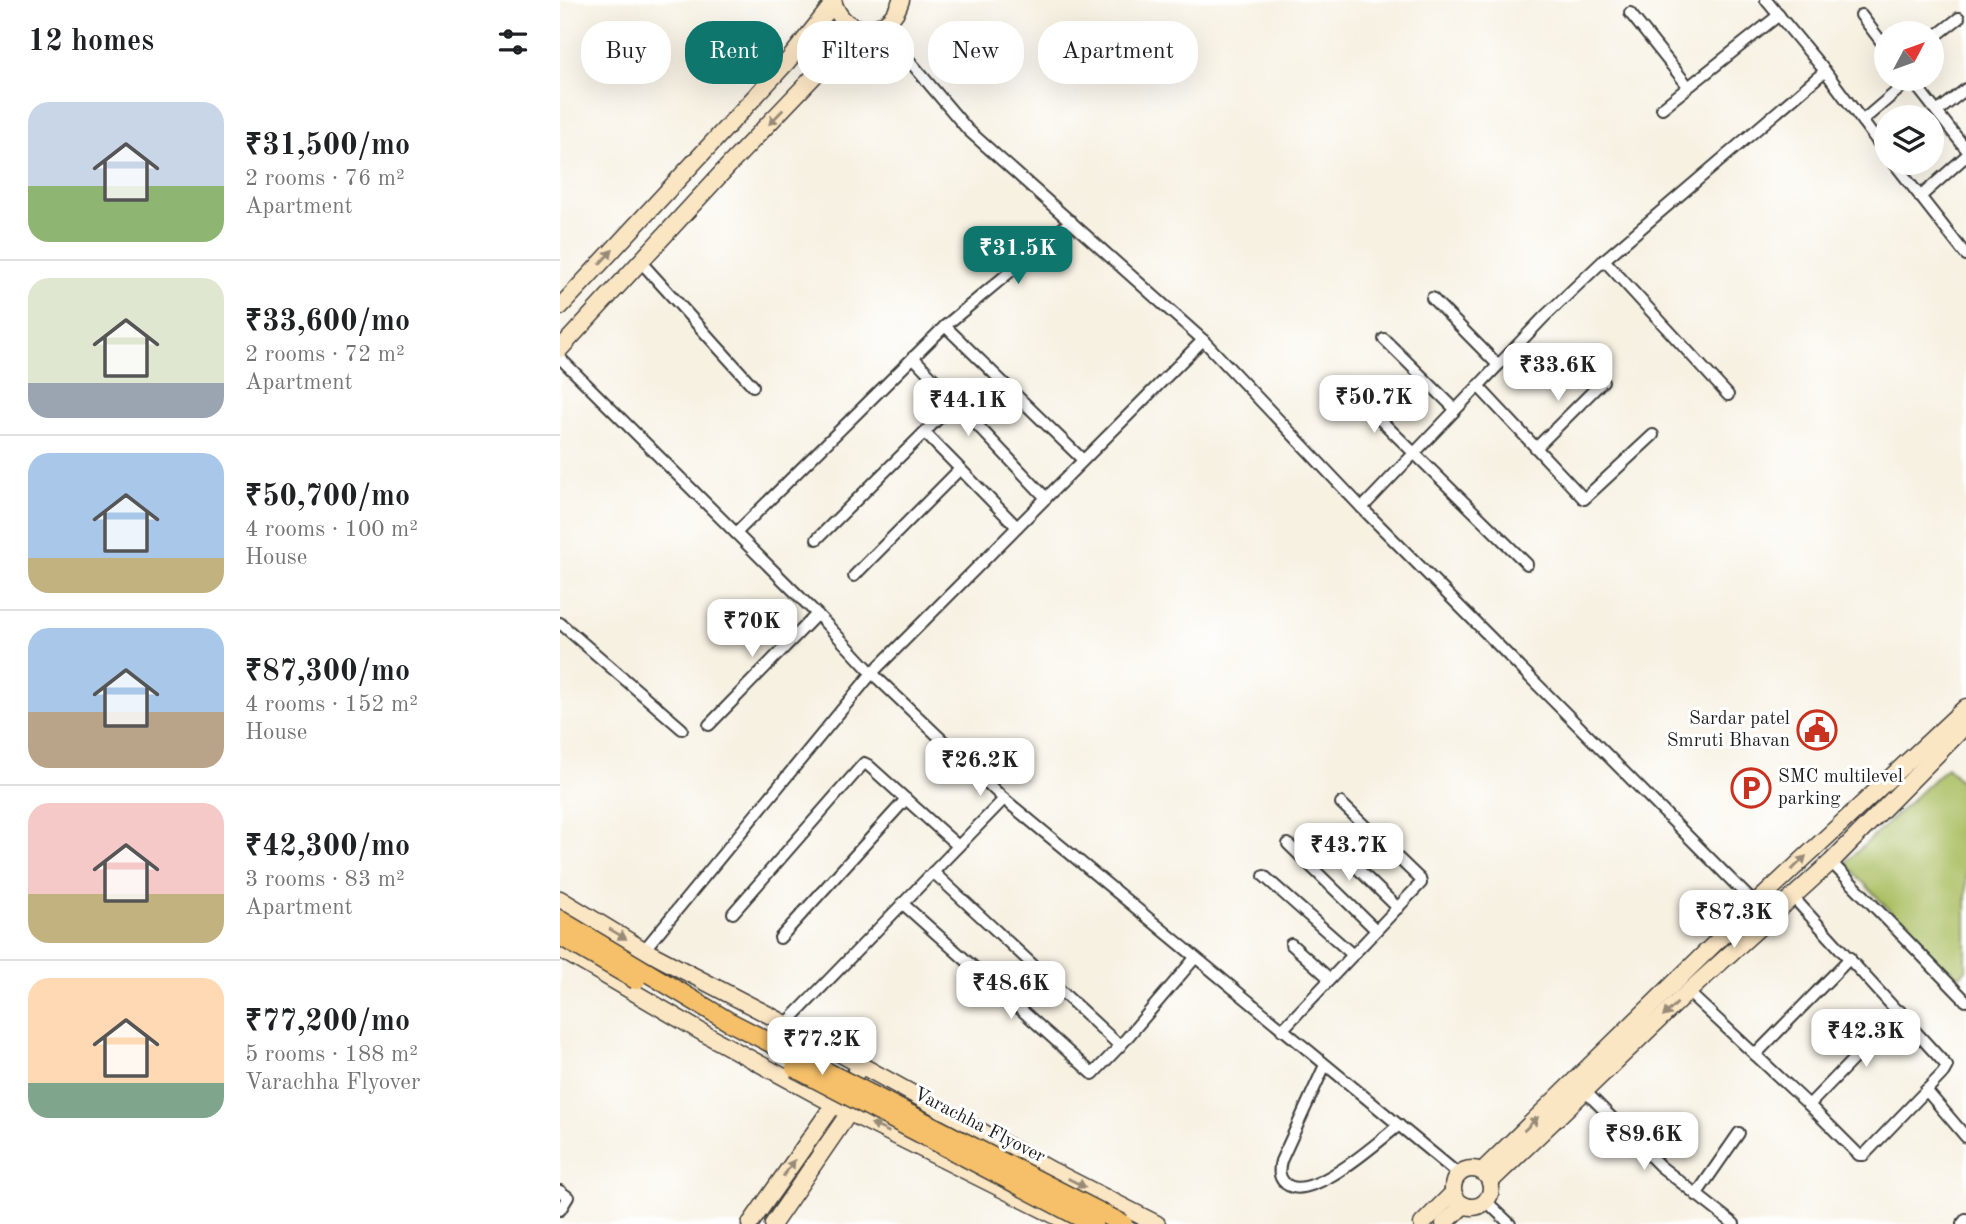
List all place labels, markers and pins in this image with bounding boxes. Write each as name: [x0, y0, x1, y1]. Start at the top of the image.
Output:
pin: ₹31.5K: [961, 226, 1075, 286]
pin: ₹33.6K: [1501, 344, 1615, 403]
pin: ₹50.7K: [1317, 376, 1431, 435]
pin: ₹44.1K: [911, 378, 1025, 438]
pin: ₹70K: [711, 600, 793, 659]
public building icon: Sardar patel Smruti Bhavan: [1796, 709, 1838, 751]
place label: Sardar patel Smruti Bhavan: [1667, 710, 1790, 751]
pin: ₹26.2K: [923, 738, 1037, 798]
parking icon: SMC multilevel parking: [1730, 767, 1772, 809]
place label: SMC multilevel parking: [1778, 768, 1903, 809]
pin: ₹43.7K: [1292, 824, 1406, 883]
pin: ₹87.3K: [1677, 890, 1791, 950]
pin: ₹48.6K: [954, 962, 1068, 1021]
pin: ₹42.3K: [1809, 1010, 1923, 1069]
pin: ₹77.2K: [765, 1018, 879, 1077]
pin: ₹89.6K: [1587, 1112, 1701, 1172]

